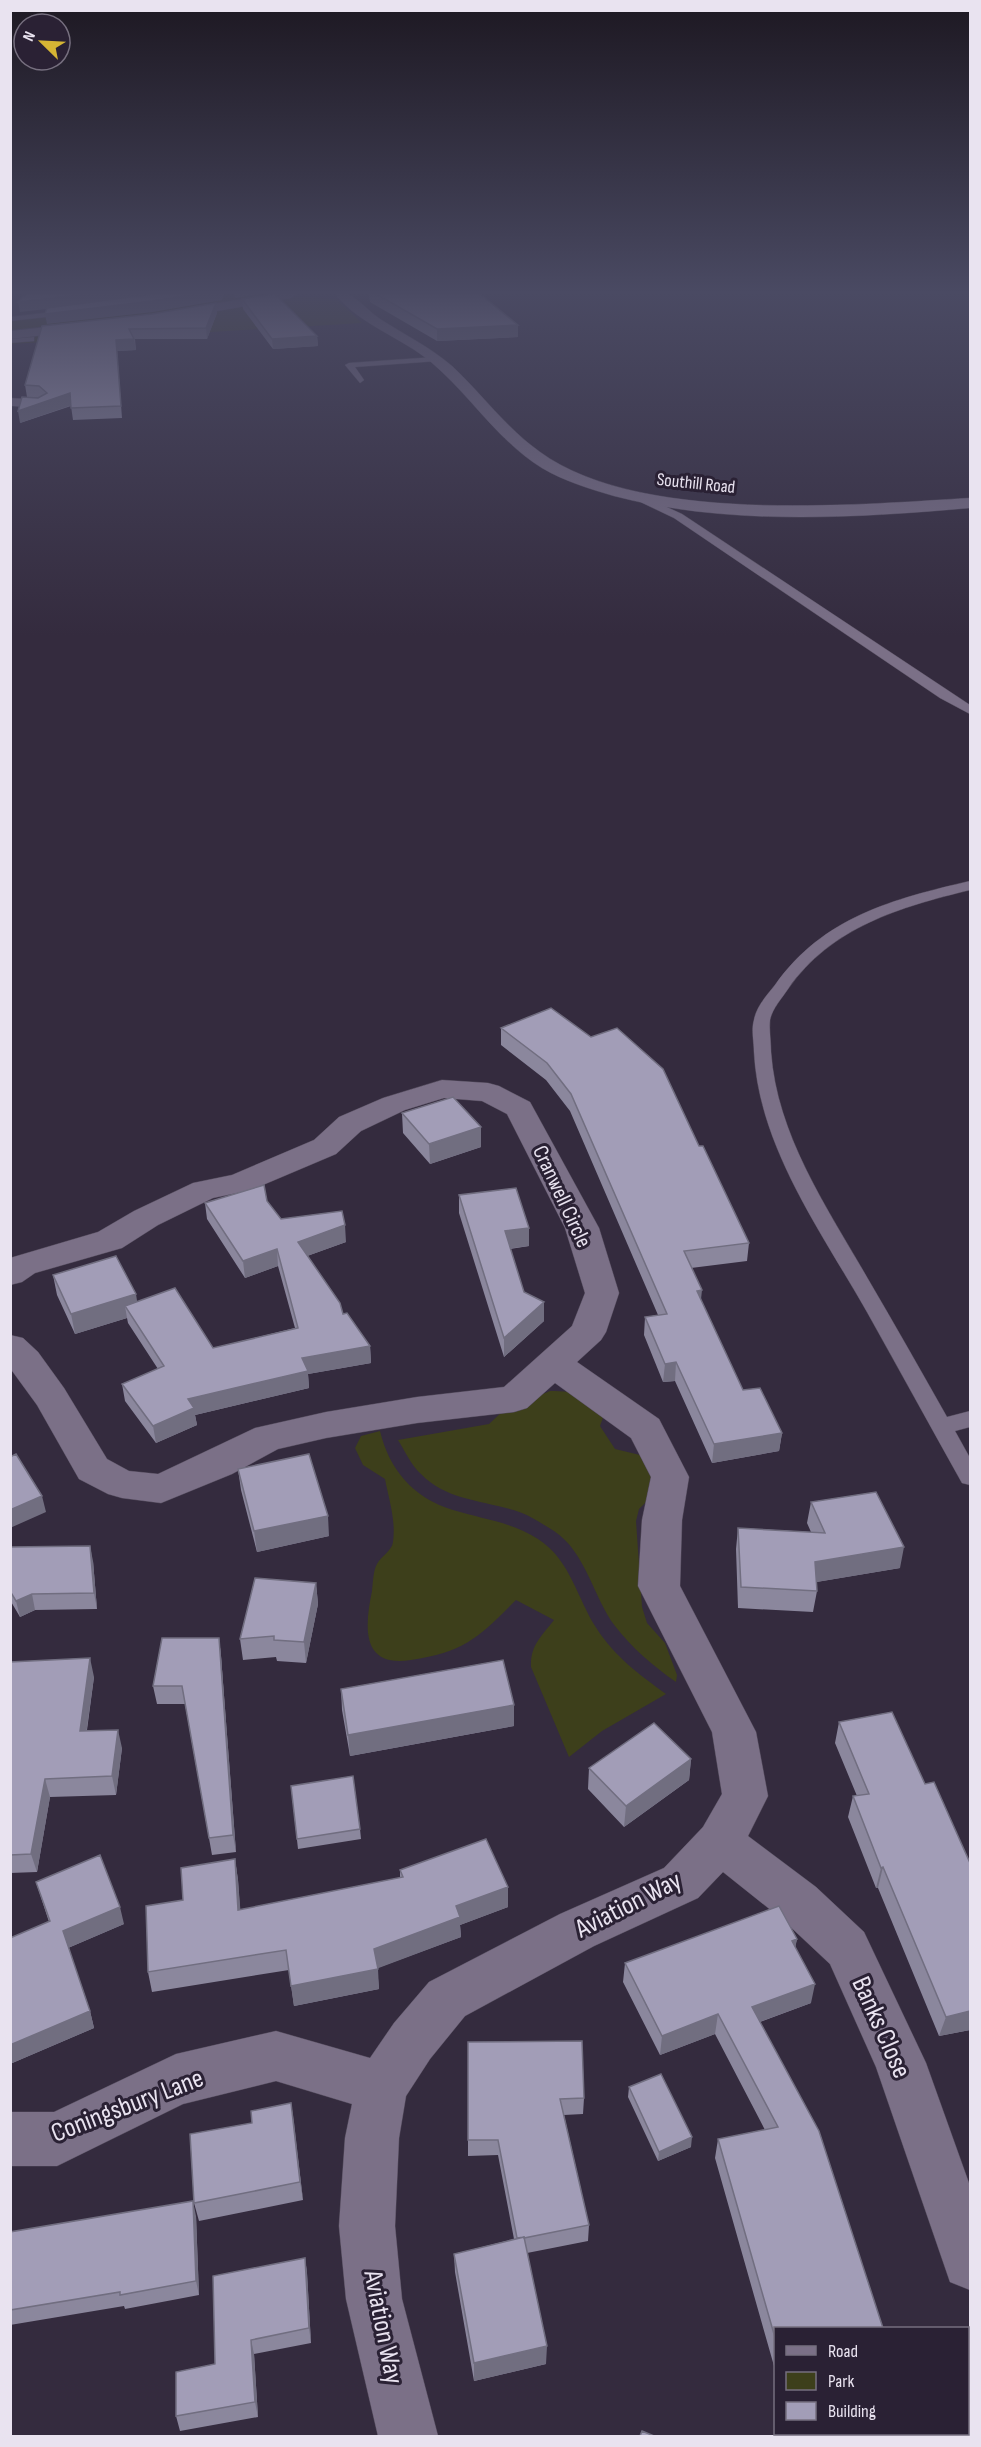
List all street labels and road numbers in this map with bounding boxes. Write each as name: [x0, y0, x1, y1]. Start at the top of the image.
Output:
street label: Southill Road: [656, 469, 736, 498]
street label: Cranwell Circle: [526, 1141, 597, 1252]
street label: Aviation Way: [569, 1865, 687, 1946]
street label: Banks Close: [845, 1972, 918, 2083]
street label: Coningsbury Lane: [47, 2062, 208, 2150]
street label: Aviation Way: [356, 2267, 410, 2387]

